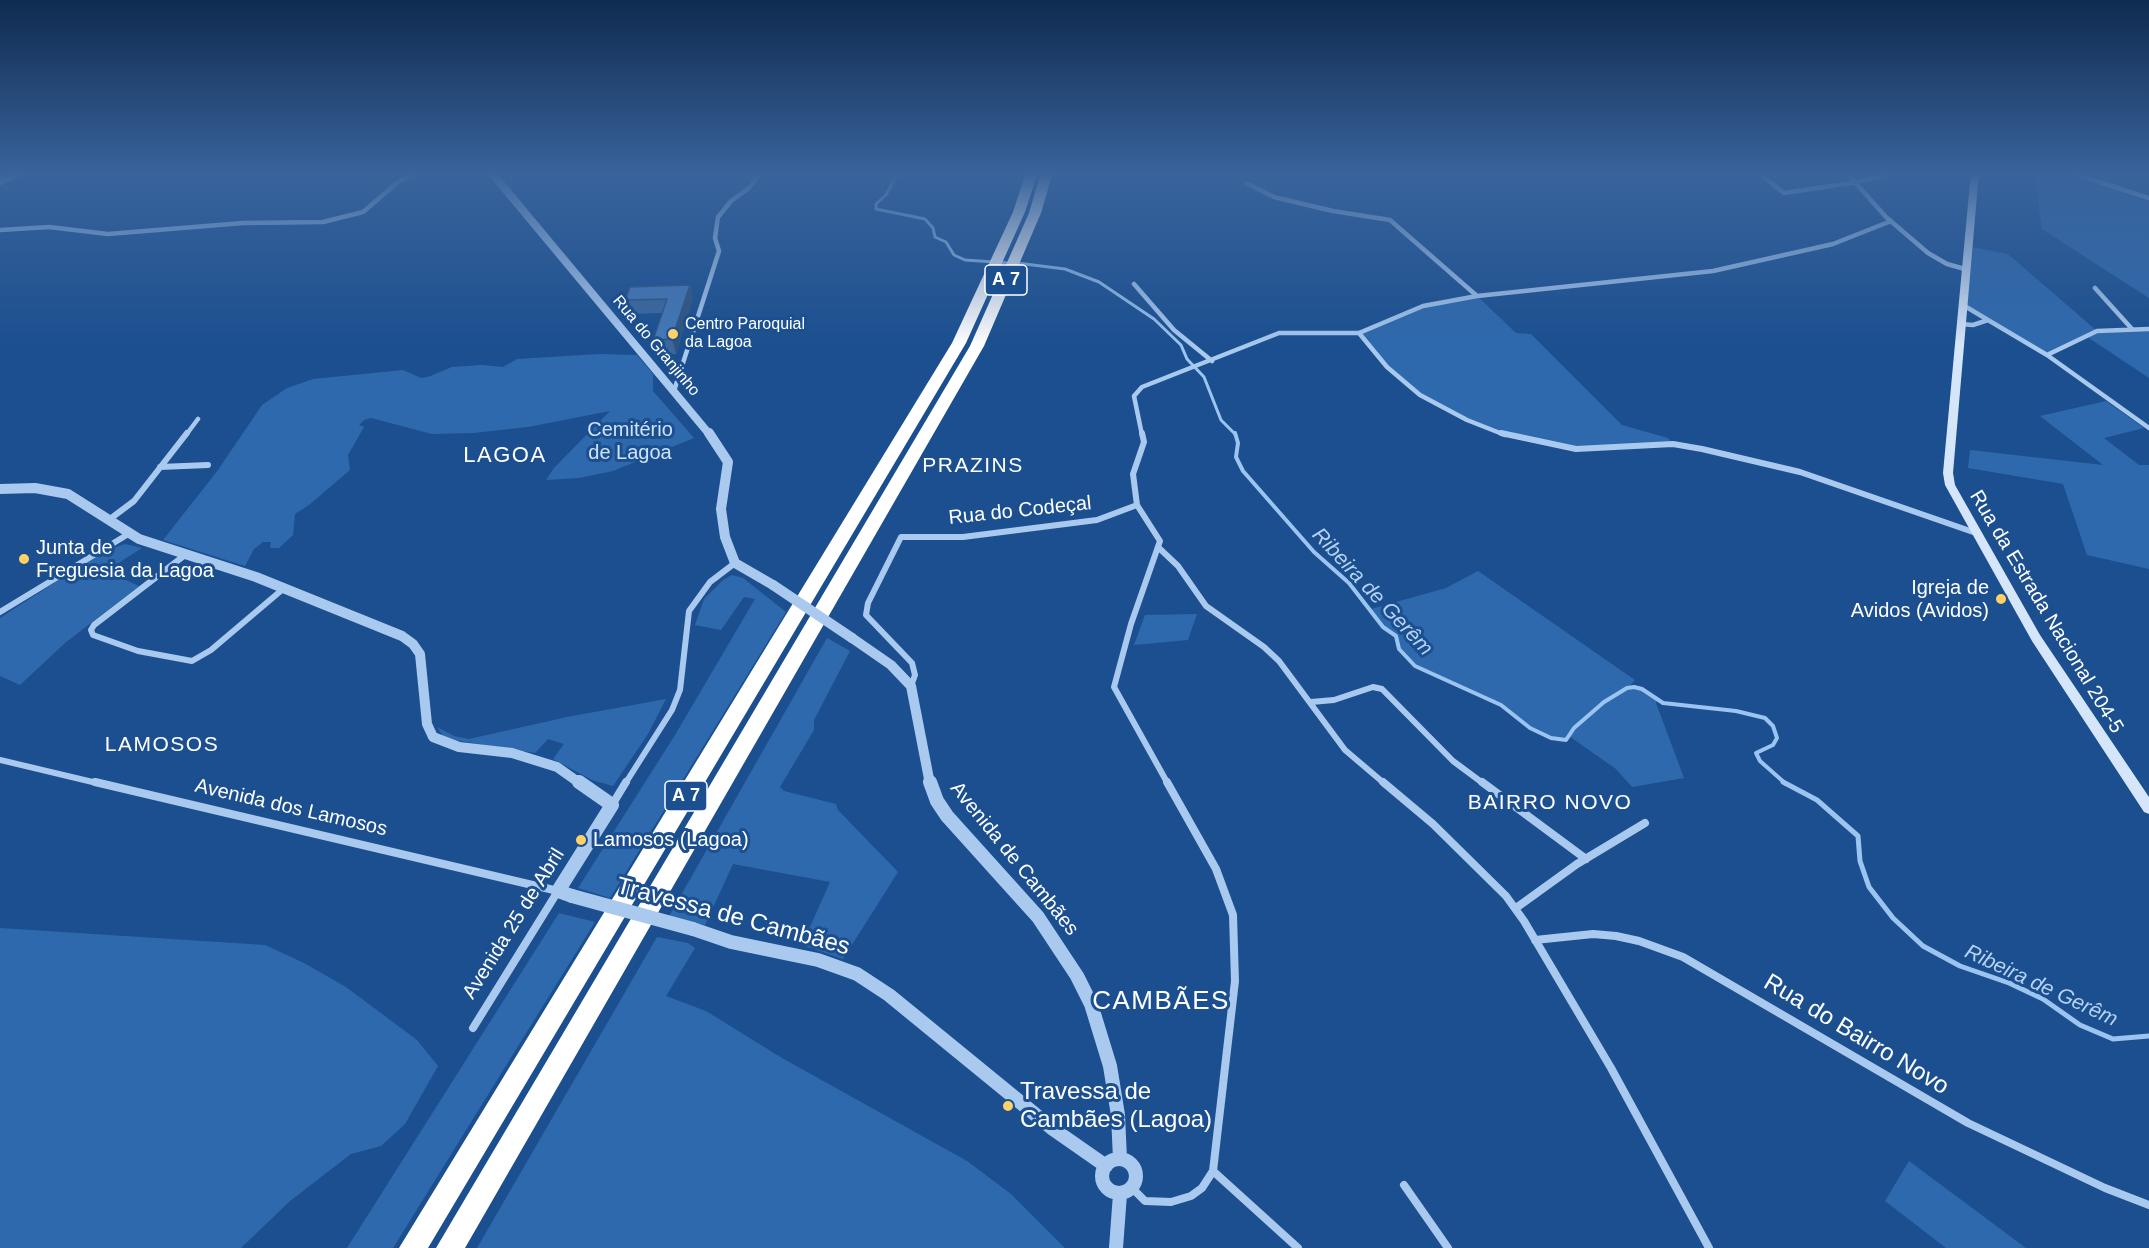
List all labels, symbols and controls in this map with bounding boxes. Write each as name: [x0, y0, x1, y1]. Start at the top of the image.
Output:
road number: A 7: [985, 265, 1027, 295]
street label: Rua do Granjinho: [608, 292, 704, 400]
place label: Centro Paroquial da Lagoa: [685, 315, 805, 353]
marker: Centro Paroquial da Lagoa: [666, 327, 680, 341]
park label: Cemitério de Lagoa: [587, 418, 673, 465]
district label: LAGOA: [463, 443, 547, 469]
district label: PRAZINS: [922, 453, 1024, 479]
street label: Rua da Estrada Nacional 204-5: [1964, 486, 2128, 738]
street label: Rua do Codeçal: [947, 492, 1093, 530]
water label: Ribeira de Gerêm: [1306, 523, 1438, 661]
place label: Junta de Freguesia da Lagoa: [36, 536, 214, 583]
marker: Junta de Freguesia da Lagoa: [17, 552, 31, 566]
place label: Igreja de Avidos (Avidos): [1851, 576, 1989, 623]
marker: Igreja de Avidos (Avidos): [1994, 592, 2008, 606]
district label: LAMOSOS: [105, 732, 219, 758]
street label: Avenida dos Lamosos: [193, 774, 389, 842]
street label: Avenida de Cambães: [945, 777, 1083, 941]
road number: A 7: [665, 781, 707, 811]
district label: BAIRRO NOVO: [1468, 790, 1632, 816]
place label: Lamosos (Lagoa): [593, 828, 749, 852]
marker: Lamosos (Lagoa): [574, 833, 588, 847]
street label: Avenida 25 de Abril: [458, 844, 570, 1004]
street label: Travessa de Cambães: [613, 872, 853, 962]
water label: Ribeira de Gerêm: [1961, 940, 2121, 1032]
street label: Rua do Bairro Novo: [1758, 968, 1954, 1102]
district label: CAMBÃES: [1092, 986, 1230, 1018]
place label: Travessa de Cambães (Lagoa): [1020, 1078, 1212, 1134]
marker: Travessa de Cambães (Lagoa): [1001, 1099, 1015, 1113]

